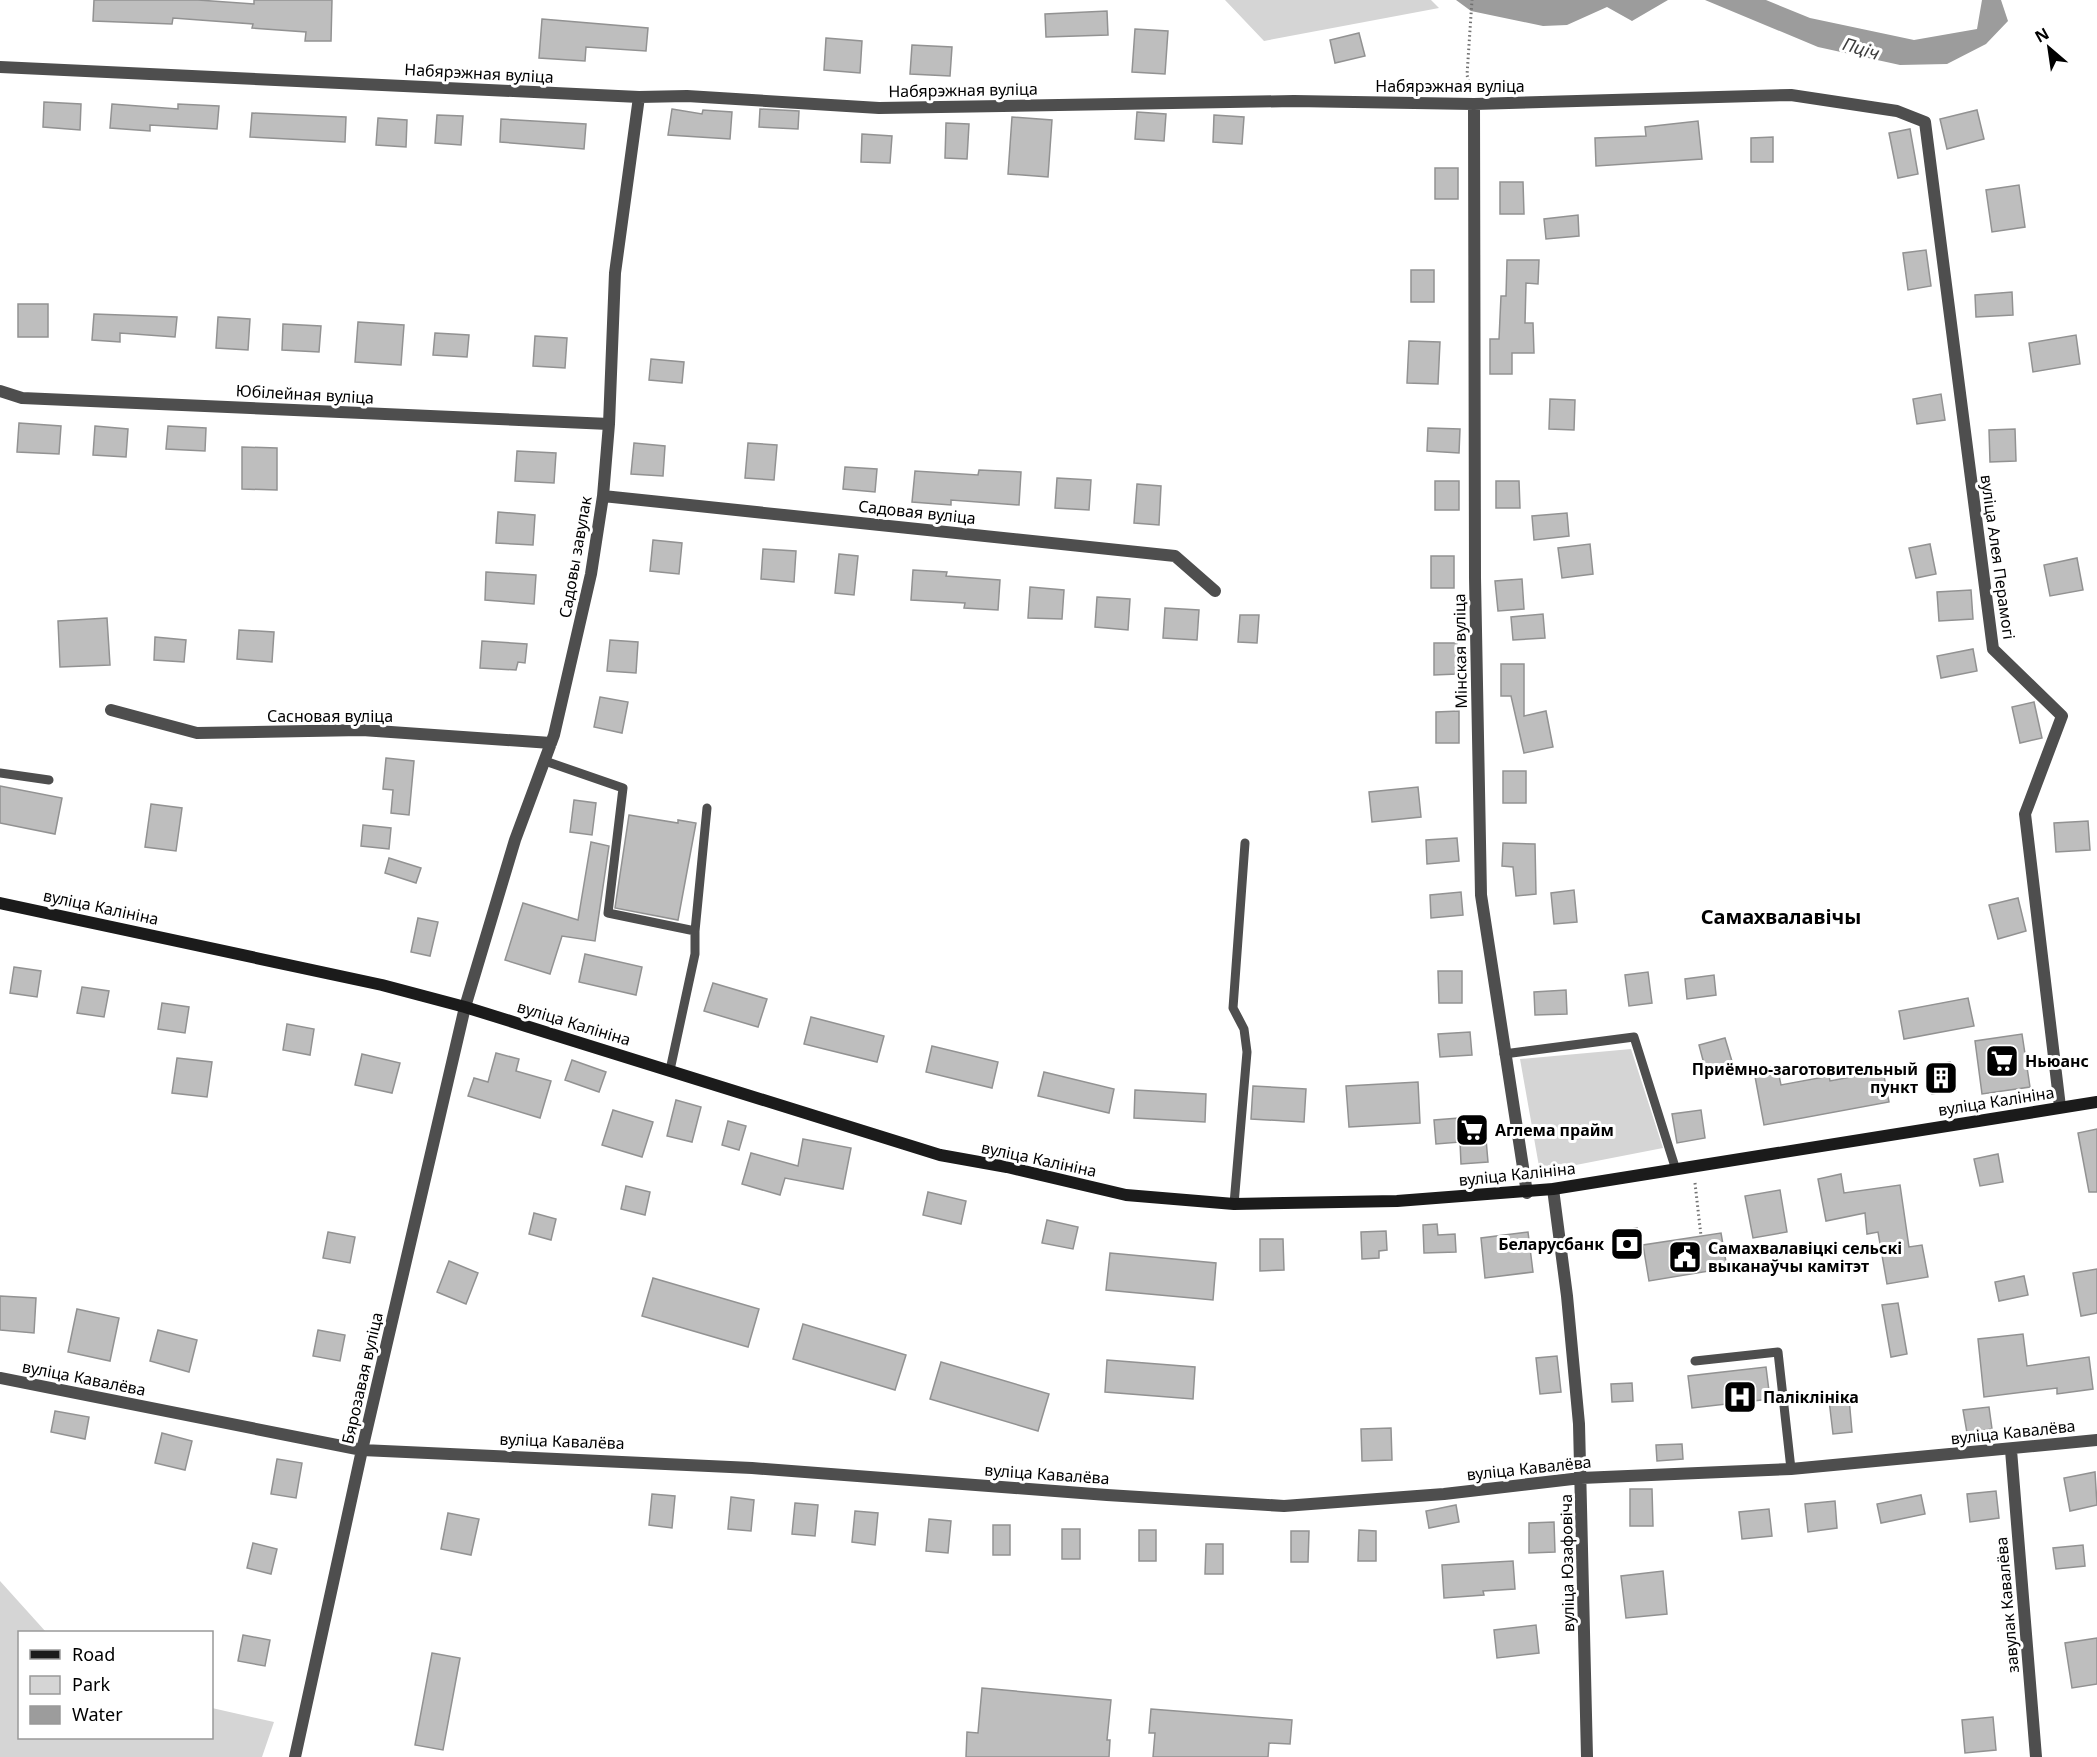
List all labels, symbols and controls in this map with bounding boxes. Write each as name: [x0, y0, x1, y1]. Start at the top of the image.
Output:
north arrow: [2019, 18, 2079, 78]
text: N: [2031, 22, 2053, 48]
water label: Пціч: [1840, 31, 1883, 65]
street label: Набярэжная вуліца: [404, 58, 554, 88]
street label: Набярэжная вуліца: [1375, 75, 1525, 97]
street label: Набярэжная вуліца: [888, 78, 1038, 102]
street label: Юбілейная вуліца: [235, 379, 375, 409]
street label: вуліца Алея Перамогі: [1976, 473, 2020, 641]
street label: Садовы завулак: [553, 494, 597, 620]
street label: Садовая вуліца: [857, 495, 977, 529]
street label: Мінская вуліца: [1448, 593, 1472, 709]
street label: Сасновая вуліца: [267, 705, 393, 727]
street label: вуліца Калініна: [41, 884, 161, 930]
district label: Самахвалавічы: [1701, 903, 1861, 930]
street label: вуліца Калініна: [515, 995, 633, 1051]
supermarket icon: Ньюанс: [1984, 1043, 2020, 1079]
place label: Ньюанс: [2025, 1050, 2089, 1072]
place label: Приёмно-заготовительный пункт: [1692, 1058, 1918, 1098]
building icon: Приёмно-заготовительный пункт: [1923, 1060, 1959, 1096]
street label: вуліца Калініна: [1936, 1081, 2056, 1121]
supermarket icon: Аглема прайм: [1454, 1112, 1490, 1148]
place label: Аглема прайм: [1495, 1119, 1614, 1141]
street label: вуліца Калініна: [979, 1136, 1099, 1182]
street label: вуліца Калініна: [1457, 1157, 1577, 1191]
bank icon: Беларусбанк: [1609, 1226, 1645, 1262]
place label: Беларусбанк: [1498, 1233, 1604, 1255]
place label: Самахвалавіцкі сельскі выканаўчы камітэт: [1708, 1237, 1902, 1277]
public building icon: Самахвалавіцкі сельскі выканаўчы камітэт: [1667, 1239, 1703, 1275]
street label: Бярозавая вуліца: [336, 1310, 388, 1446]
street label: вуліца Кавалёва: [20, 1355, 148, 1401]
hospital icon: Паліклініка: [1722, 1379, 1758, 1415]
place label: Паліклініка: [1763, 1386, 1859, 1408]
street label: вуліца Кавалёва: [1950, 1415, 2076, 1449]
street label: вуліца Кавалёва: [499, 1428, 625, 1454]
street label: вуліца Кавалёва: [1466, 1451, 1592, 1485]
street label: вуліца Кавалёва: [984, 1459, 1110, 1489]
street label: вуліца Юзафовіча: [1555, 1494, 1579, 1632]
street label: завулак Кавалёва: [1990, 1536, 2024, 1674]
legend: [18, 1631, 213, 1739]
text: Road: [72, 1642, 115, 1666]
text: Park: [72, 1672, 110, 1696]
text: Water: [72, 1702, 123, 1726]

